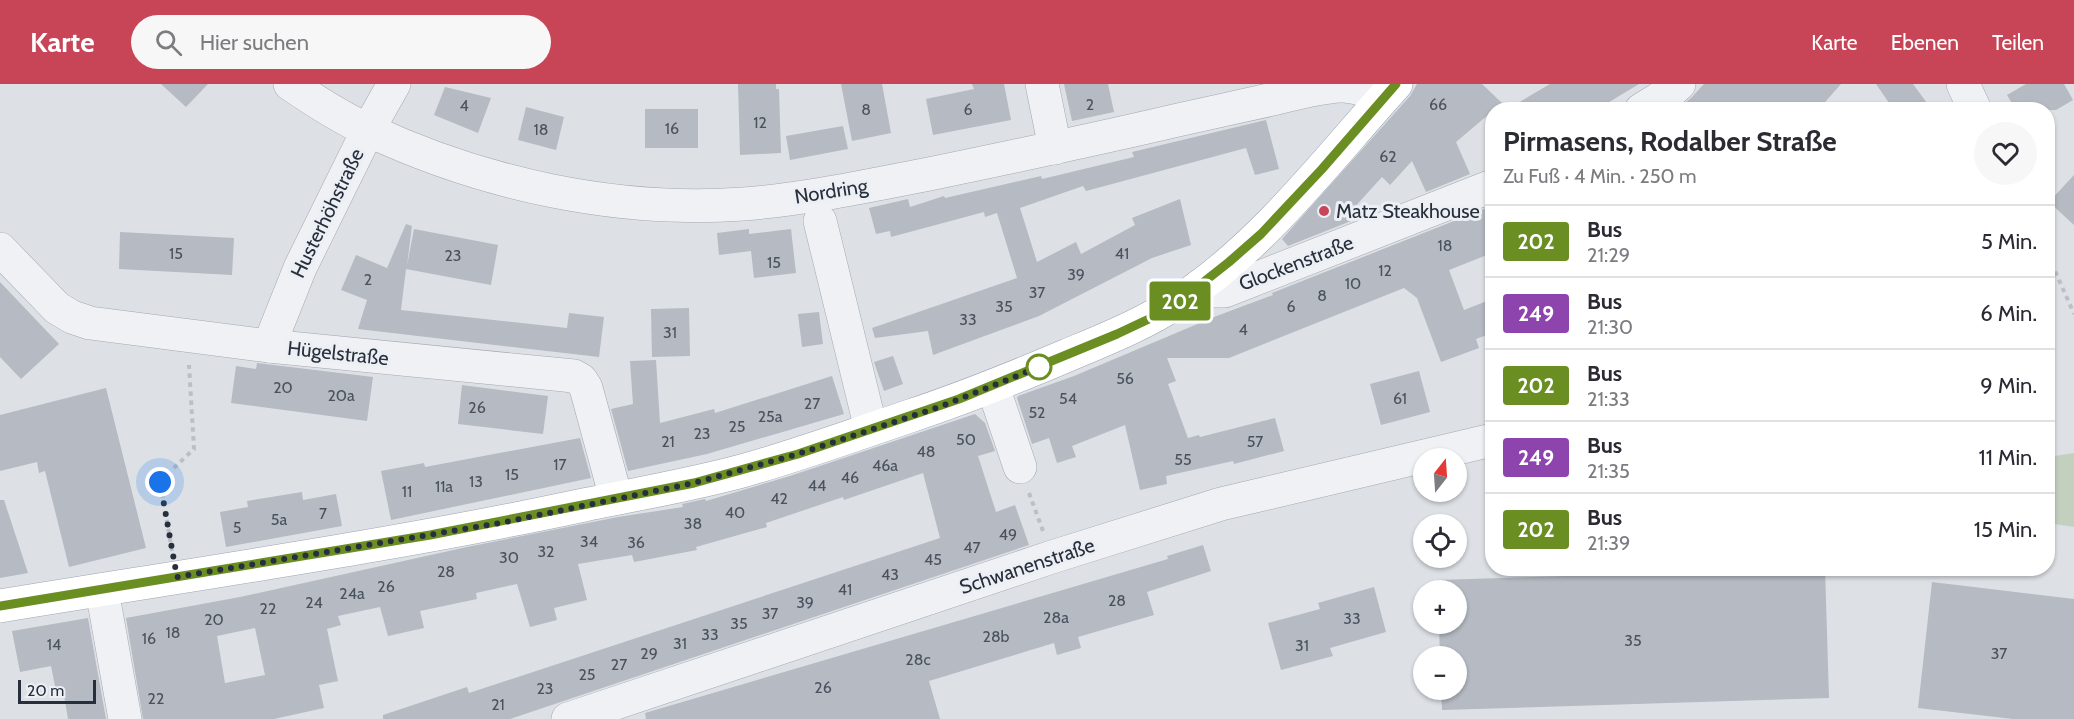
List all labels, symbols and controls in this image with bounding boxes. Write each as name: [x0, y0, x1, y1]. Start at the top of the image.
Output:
search box: [131, 15, 551, 69]
text: Karte: [30, 25, 95, 59]
icon: search: [152, 26, 185, 59]
text: Hier suchen: [200, 29, 309, 56]
text: Karte: [1811, 30, 1858, 55]
text: Ebenen: [1891, 30, 1959, 55]
text: Teilen: [1992, 30, 2044, 55]
house number: 2: [1086, 95, 1094, 114]
house number: 66: [1429, 95, 1447, 114]
house number: 4: [459, 96, 469, 115]
house number: 8: [861, 100, 871, 119]
house number: 6: [963, 100, 973, 119]
house number: 12: [753, 113, 767, 132]
house number: 16: [665, 119, 679, 138]
house number: 18: [534, 120, 548, 139]
button: heart: [1974, 122, 2037, 185]
text: Pirmasens, Rodalber Straße: [1503, 124, 1837, 158]
street label: Husterhöhstraße: [285, 144, 369, 282]
house number: 62: [1379, 147, 1397, 166]
text: Zu Fuß · 4 Min. · 250 m: [1503, 164, 1697, 188]
street label: Nordring: [793, 173, 870, 209]
place label: Matz Steakhouse: [1336, 199, 1480, 223]
marker: Matz Steakhouse: [1317, 204, 1331, 218]
text: Bus: [1587, 216, 1622, 243]
text: 5 Min.: [1981, 228, 2037, 255]
text: 202: [1517, 229, 1555, 254]
street label: Glockenstraße: [1235, 230, 1357, 296]
house number: 18: [1438, 236, 1452, 255]
text: 21:29: [1587, 243, 1630, 267]
house number: 15: [169, 244, 183, 263]
house number: 41: [1115, 244, 1129, 263]
house number: 23: [444, 246, 462, 265]
house number: 15: [767, 253, 781, 272]
house number: 12: [1378, 261, 1392, 280]
house number: 39: [1067, 265, 1085, 284]
house number: 2: [364, 270, 372, 289]
house number: 10: [1345, 274, 1361, 293]
line badge: 202: [1146, 282, 1214, 320]
house number: 37: [1029, 283, 1045, 302]
house number: 8: [1317, 286, 1327, 305]
text: Bus: [1587, 288, 1622, 315]
text: 202: [1161, 289, 1199, 314]
house number: 35: [995, 297, 1013, 316]
house number: 6: [1286, 297, 1296, 316]
text: 6 Min.: [1980, 300, 2037, 327]
text: 249: [1518, 301, 1554, 326]
house number: 33: [959, 310, 977, 329]
text: 21:30: [1587, 315, 1633, 339]
house number: 4: [1238, 320, 1248, 339]
house number: 31: [663, 323, 677, 342]
street label: Hügelstraße: [286, 336, 390, 370]
unlabelled marker: [1026, 354, 1052, 380]
text: Bus: [1587, 360, 1622, 387]
house number: 56: [1116, 369, 1134, 388]
text: 9 Min.: [1980, 372, 2037, 399]
text: 202: [1517, 373, 1555, 398]
house number: 20: [273, 378, 293, 397]
house number: 20a: [327, 386, 355, 405]
text: 21:33: [1587, 387, 1630, 411]
house number: 54: [1059, 389, 1077, 408]
house number: 61: [1393, 389, 1407, 408]
house number: 27: [804, 394, 820, 413]
house number: 26: [468, 398, 486, 417]
house number: 52: [1028, 403, 1046, 422]
house number: 25a: [758, 407, 783, 426]
house number: 25: [728, 417, 746, 436]
house number: 23: [693, 424, 711, 443]
house number: 50: [956, 430, 976, 449]
house number: 21: [661, 432, 675, 451]
house number: 57: [1247, 432, 1263, 451]
text: Bus: [1587, 432, 1622, 459]
house number: 48: [917, 442, 935, 461]
text: 11 Min.: [1979, 444, 2037, 471]
text: 249: [1518, 445, 1554, 470]
north arrow: [1413, 448, 1467, 502]
map controls: [1413, 448, 1467, 700]
house number: 55: [1174, 450, 1192, 469]
house number: 17: [553, 455, 567, 474]
house number: 46a: [872, 456, 898, 475]
text: 21:35: [1587, 459, 1630, 483]
house number: 15: [505, 465, 519, 484]
your location: [145, 467, 175, 497]
house number: 46: [841, 468, 859, 487]
house number: 13: [469, 472, 483, 491]
house number: 44: [808, 476, 826, 495]
house number: 11a: [435, 477, 453, 496]
house number: 11: [402, 482, 412, 501]
house number: 42: [770, 489, 788, 508]
house number: 40: [725, 503, 745, 522]
house number: 7: [319, 504, 327, 523]
text: Bus: [1587, 504, 1622, 531]
house number: 5a: [271, 510, 287, 529]
house number: 38: [684, 514, 702, 533]
button: locate: [1413, 514, 1467, 568]
text: 15 Min.: [1974, 516, 2037, 543]
text: 202: [1517, 517, 1555, 542]
house number: 5: [233, 518, 241, 537]
house number: 49: [999, 525, 1017, 544]
text: 21:39: [1587, 531, 1630, 555]
house number: 34: [580, 532, 598, 551]
house number: 36: [627, 533, 645, 552]
street label: Schwanenstraße: [956, 533, 1098, 599]
house number: 47: [963, 538, 981, 557]
house number: 32: [537, 542, 555, 561]
house number: 30: [499, 548, 519, 567]
house number: 45: [924, 550, 942, 569]
house number: 28: [437, 562, 455, 581]
house number: 43: [881, 565, 899, 584]
house number: 26: [377, 577, 395, 596]
house number: 41: [838, 580, 852, 599]
button: +: [1413, 580, 1467, 634]
house number: 24a: [339, 584, 365, 603]
house number: 28: [1108, 591, 1126, 610]
house number: 24: [305, 593, 323, 612]
house number: 39: [796, 593, 814, 612]
house number: 22: [260, 599, 276, 618]
house number: 37: [762, 604, 778, 623]
house number: 28a: [1043, 608, 1069, 627]
house number: 33: [1343, 609, 1361, 628]
house number: 20: [204, 610, 224, 629]
house number: 35: [730, 614, 748, 633]
house number: 18: [166, 623, 180, 642]
house number: 33: [701, 625, 719, 644]
house number: 28b: [983, 627, 1010, 646]
house number: 16: [142, 629, 156, 648]
house number: 35: [1624, 631, 1642, 650]
house number: 31: [673, 634, 687, 653]
house number: 14: [47, 635, 61, 654]
house number: 31: [1295, 636, 1309, 655]
house number: 29: [640, 644, 658, 663]
house number: 37: [1991, 644, 2007, 663]
button: −: [1413, 646, 1467, 700]
house number: 28c: [905, 650, 931, 669]
house number: 27: [611, 655, 627, 674]
house number: 25: [578, 665, 596, 684]
scale bar: [18, 677, 96, 704]
house number: 26: [814, 678, 832, 697]
house number: 23: [536, 679, 554, 698]
text: 20 m: [27, 681, 64, 700]
house number: 22: [148, 689, 164, 708]
house number: 21: [491, 695, 505, 714]

